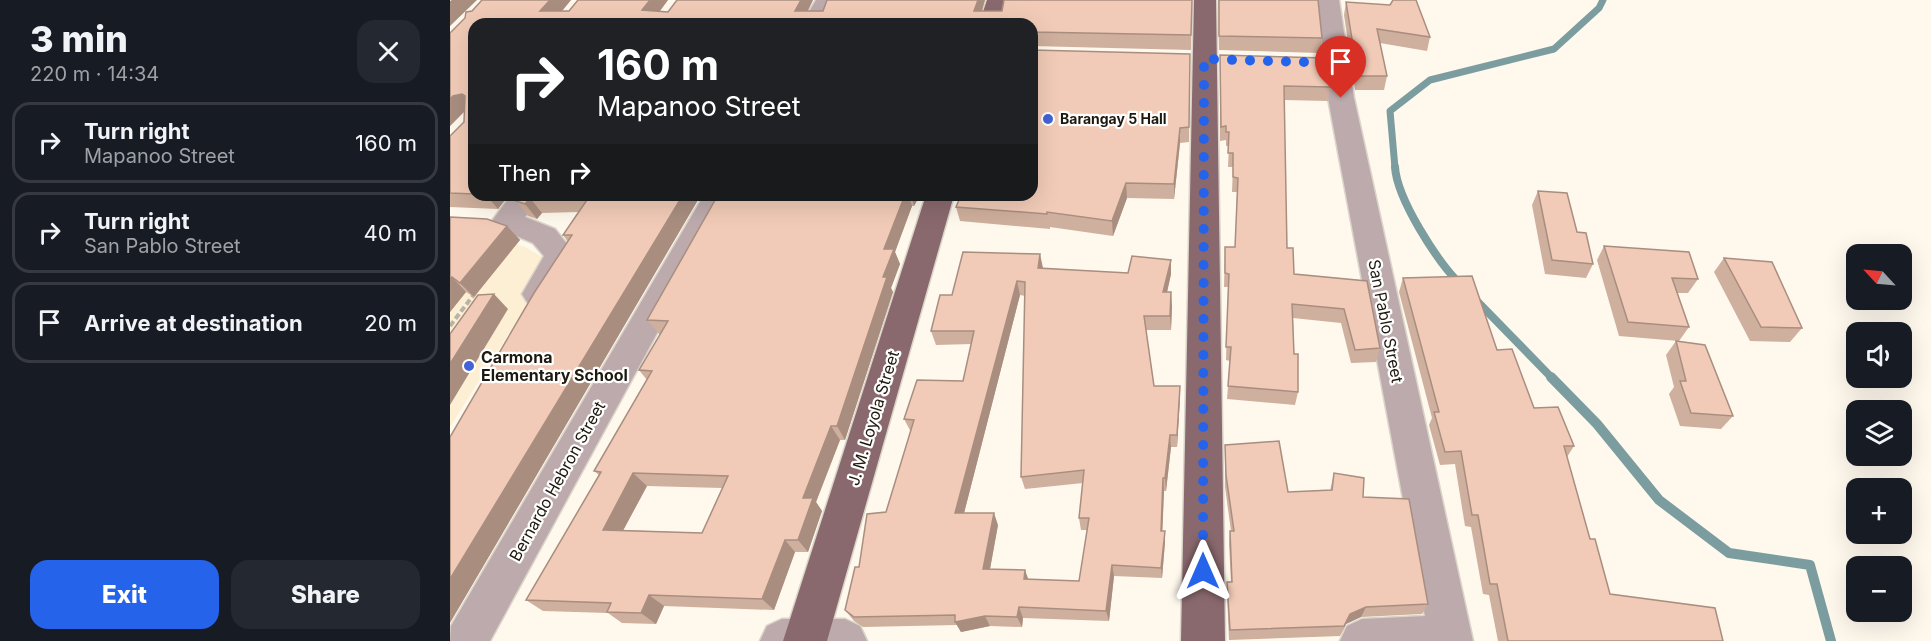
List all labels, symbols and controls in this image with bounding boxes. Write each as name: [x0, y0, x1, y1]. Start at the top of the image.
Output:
text: 3 min: [30, 17, 128, 61]
button: close: [357, 20, 420, 83]
pin: [1315, 36, 1366, 98]
text: 160 m: [597, 39, 719, 90]
icon: right: [498, 42, 576, 120]
icon: arrive: [1324, 45, 1357, 78]
text: 220 m · 14:34: [30, 62, 159, 86]
text: Mapanoo Street: [597, 90, 801, 123]
place label: Barangay 5 Hall: [1060, 110, 1167, 127]
marker: Barangay 5 Hall: [1041, 112, 1055, 126]
text: Turn right: [84, 118, 190, 144]
icon: right: [33, 126, 66, 159]
text: 160 m: [355, 130, 417, 156]
text: Mapanoo Street: [84, 144, 235, 168]
icon: right: [563, 156, 596, 189]
text: Then: [498, 160, 551, 186]
text: Turn right: [84, 208, 190, 234]
icon: right: [33, 216, 66, 249]
text: 40 m: [363, 220, 417, 246]
text: San Pablo Street: [84, 234, 241, 258]
north arrow: [1846, 244, 1912, 310]
map controls: [1846, 244, 1912, 622]
street label: San Pablo Street: [1364, 258, 1408, 384]
icon: arrive: [33, 306, 66, 339]
text: Arrive at destination: [84, 310, 303, 336]
text: 20 m: [364, 310, 417, 336]
button: sound: [1846, 322, 1912, 388]
place label: Carmona Elementary School: [481, 347, 628, 385]
street label: J. M. Loyola Street: [843, 348, 903, 488]
marker: Carmona Elementary School: [462, 359, 476, 373]
street label: Bernardo Hebron Street: [505, 398, 609, 564]
button: layers: [1846, 400, 1912, 466]
button: +: [1846, 478, 1912, 544]
position arrow: [1171, 539, 1235, 603]
button: −: [1846, 556, 1912, 622]
button: Exit: [30, 560, 219, 629]
button: Share: [231, 560, 420, 629]

